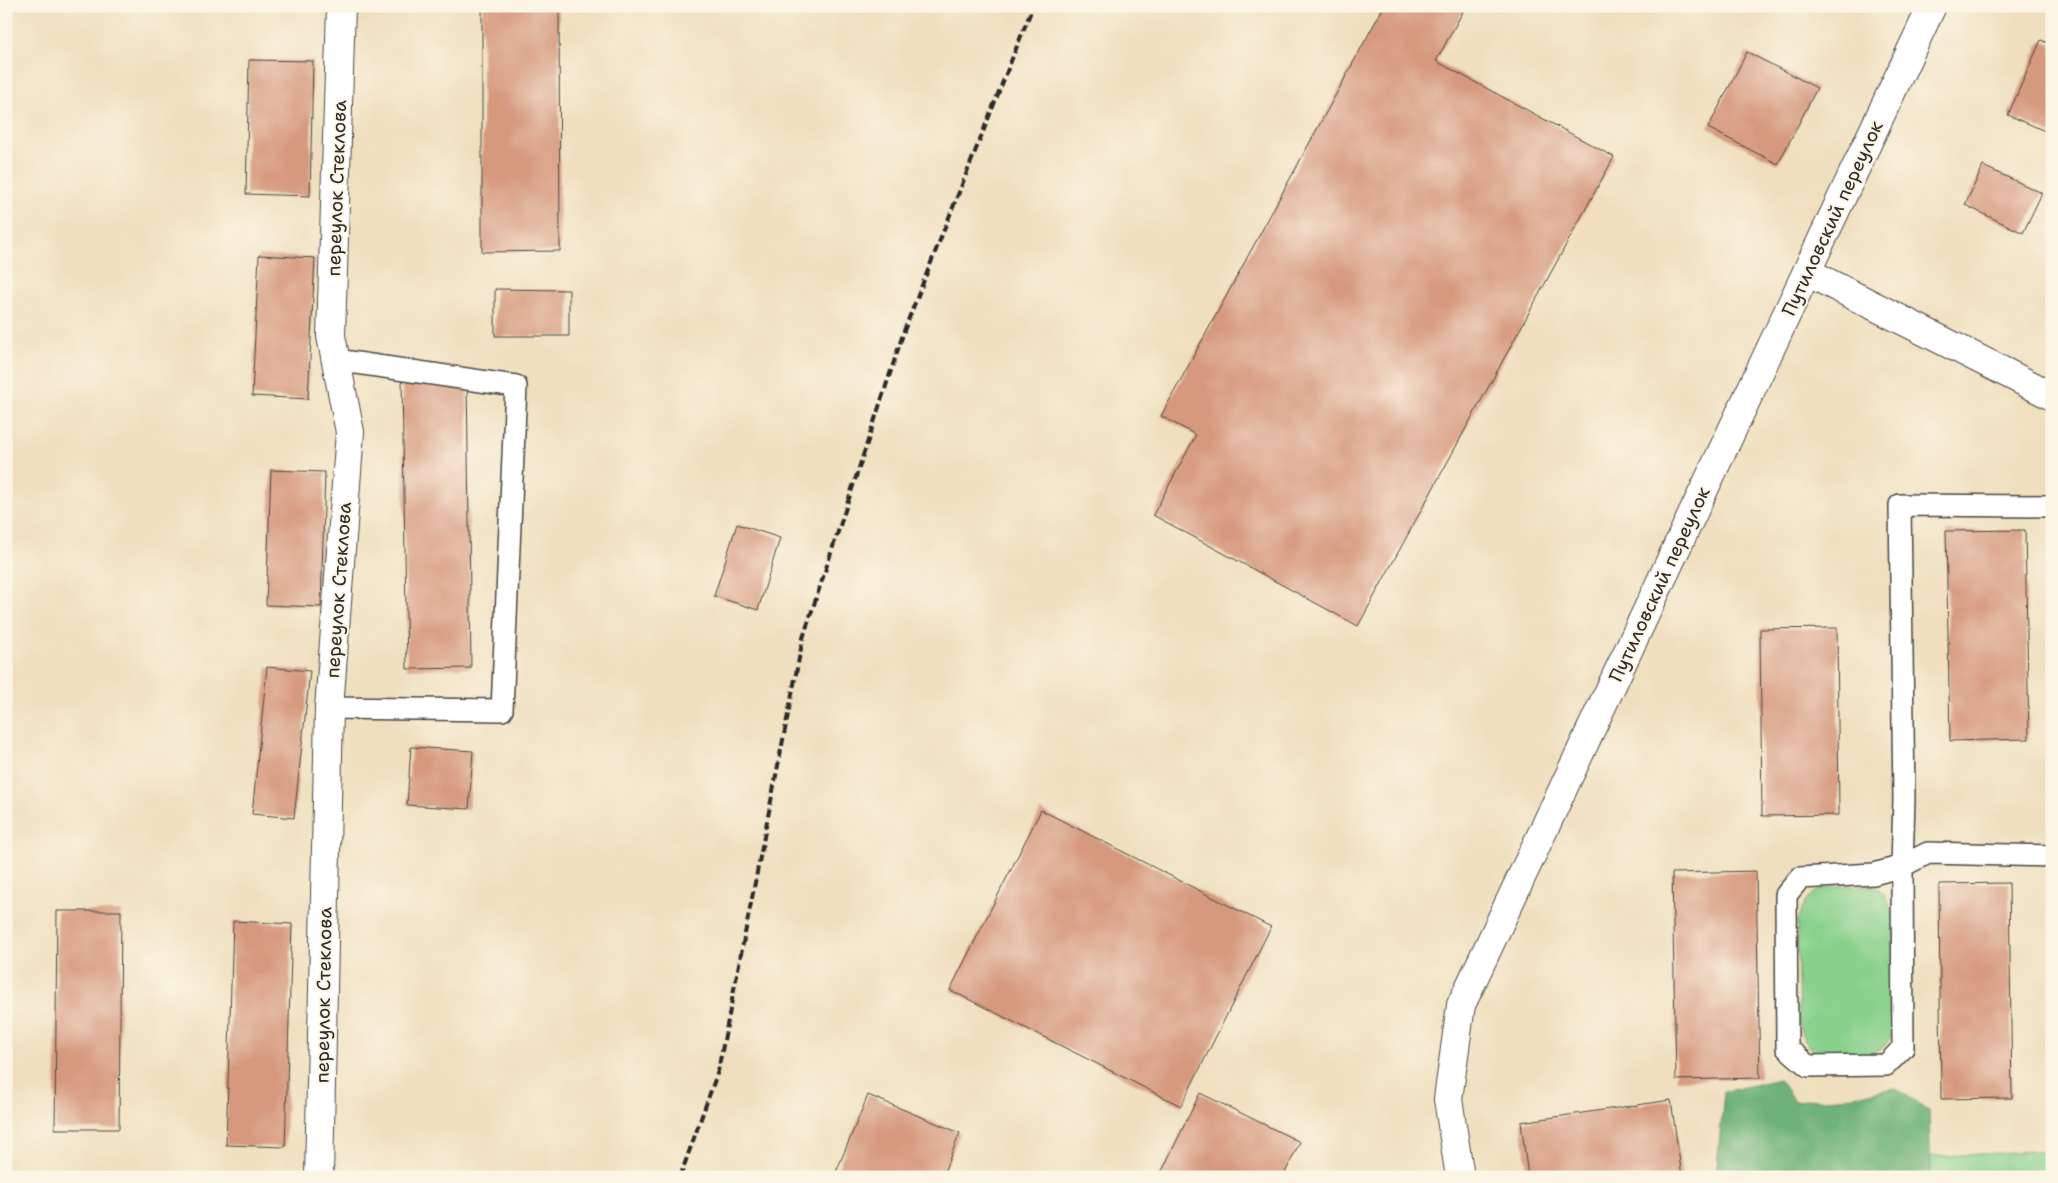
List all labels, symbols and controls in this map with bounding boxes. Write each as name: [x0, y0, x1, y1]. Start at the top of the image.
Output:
street label: переулок Стеклова: [321, 99, 352, 277]
street label: Путиловский переулок: [1776, 116, 1889, 320]
street label: Путиловский переулок: [1603, 482, 1716, 686]
street label: переулок Стеклова: [320, 501, 357, 679]
street label: переулок Стеклова: [309, 906, 338, 1083]

